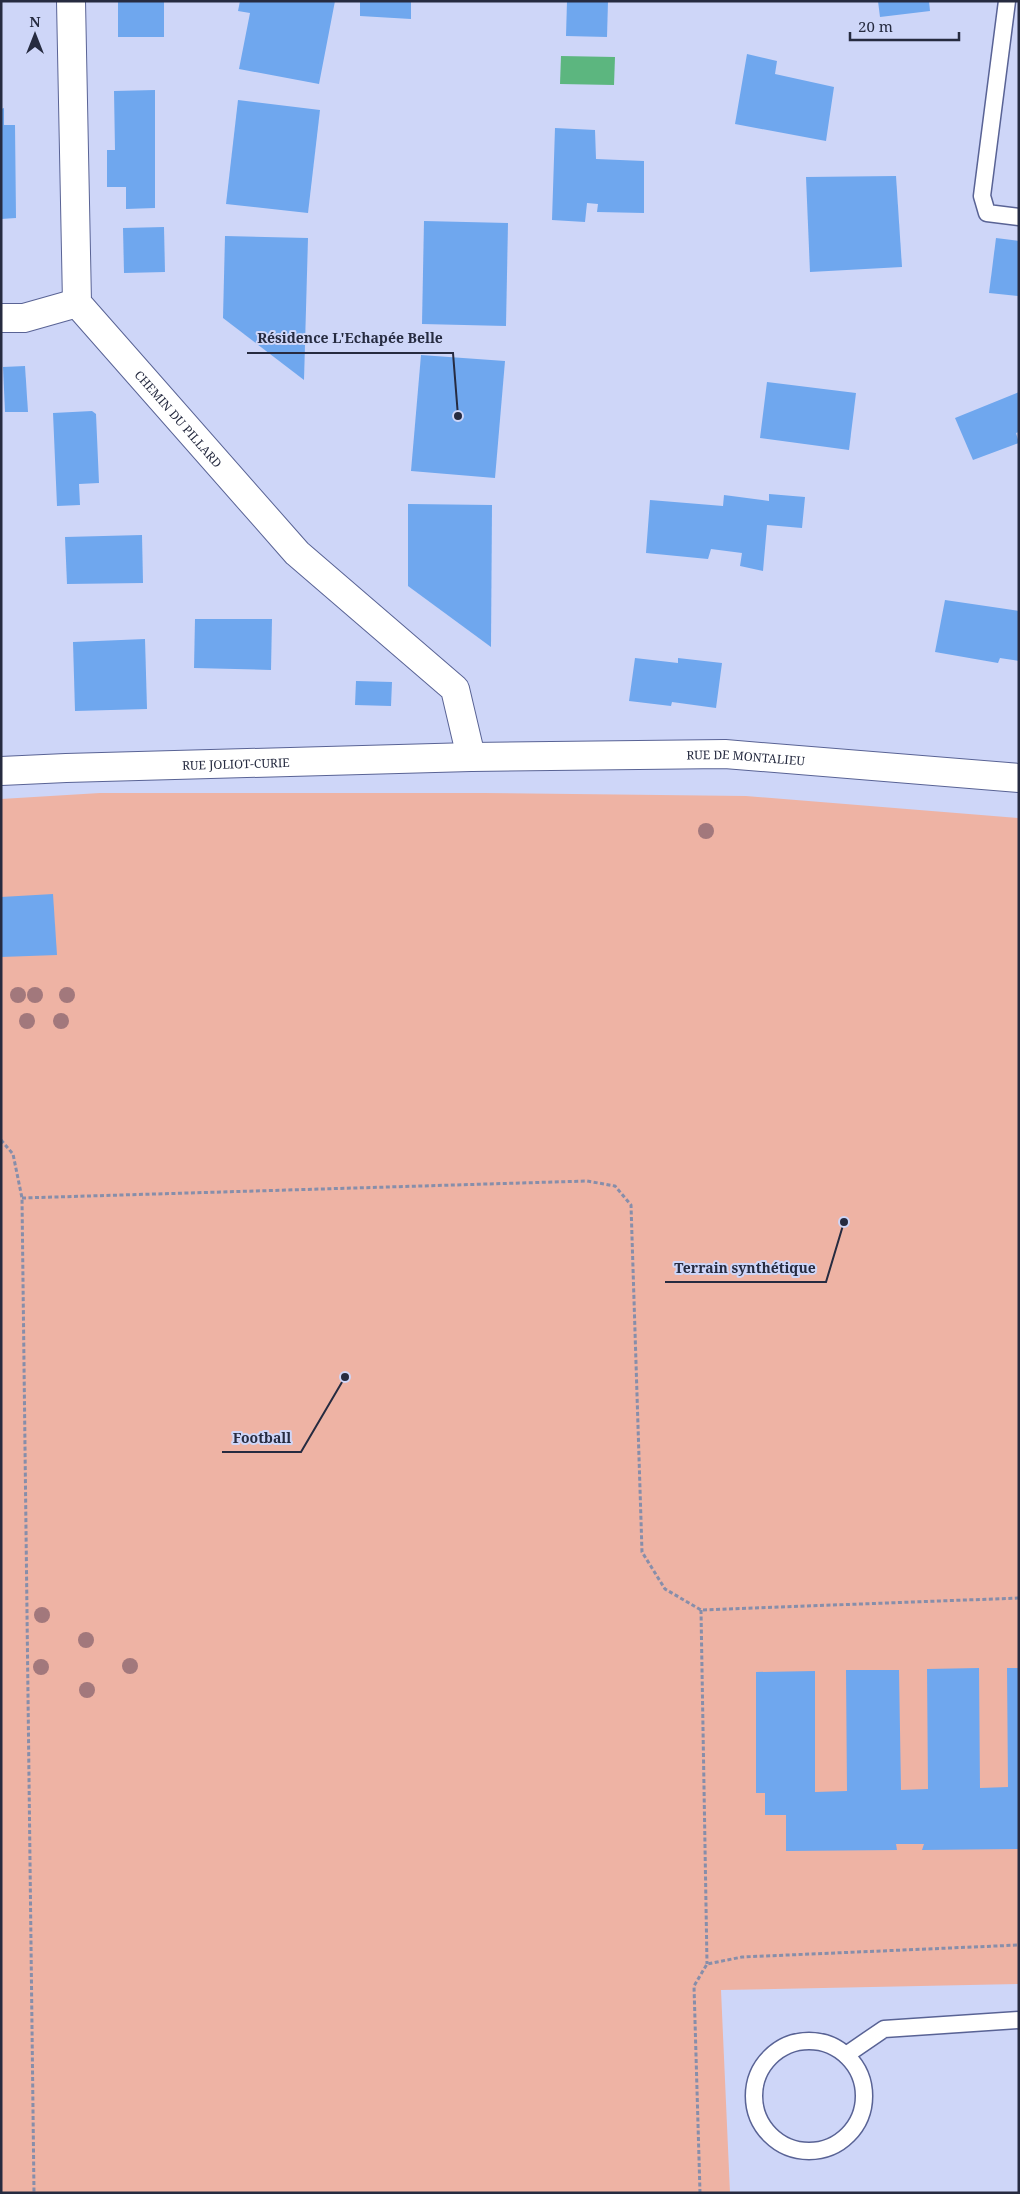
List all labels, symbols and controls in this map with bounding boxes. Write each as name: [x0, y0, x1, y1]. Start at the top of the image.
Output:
north arrow: [10, 10, 60, 60]
scale bar: [850, 10, 959, 42]
text: N: [29, 12, 41, 31]
text: 20 m: [858, 16, 893, 36]
callout: Résidence L'Echapée Belle: [247, 324, 453, 353]
text: Résidence L'Echapée Belle: [257, 328, 443, 347]
street label: CHEMIN DU PILLARD: [131, 366, 226, 471]
street label: RUE DE MONTALIEU: [686, 745, 806, 769]
street label: RUE JOLIOT-CURIE: [182, 753, 290, 773]
callout: Terrain synthétique: [665, 1253, 826, 1282]
text: Terrain synthétique: [674, 1258, 816, 1277]
callout: Football: [222, 1423, 301, 1452]
text: Football: [233, 1428, 291, 1447]

